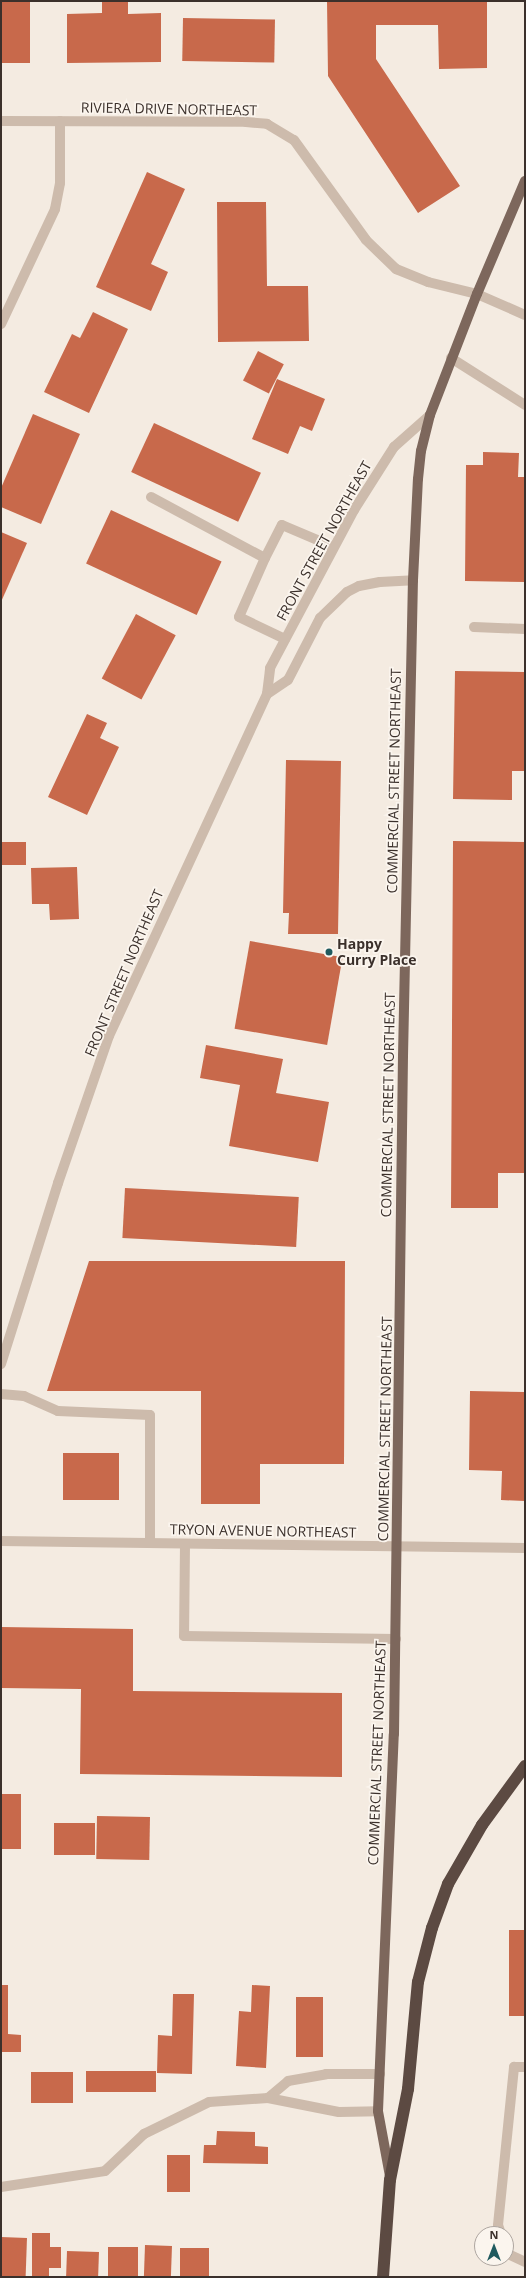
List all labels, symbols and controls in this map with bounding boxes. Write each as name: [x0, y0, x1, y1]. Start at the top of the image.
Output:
street label: RIVIERA DRIVE NORTHEAST: [81, 99, 257, 119]
street label: FRONT STREET NORTHEAST: [273, 458, 375, 624]
street label: COMMERCIAL STREET NORTHEAST: [384, 668, 404, 894]
street label: FRONT STREET NORTHEAST: [81, 887, 167, 1059]
place label: Happy Curry Place: [337, 936, 416, 968]
marker: Happy Curry Place: [324, 947, 334, 957]
street label: COMMERCIAL STREET NORTHEAST: [378, 992, 398, 1218]
street label: COMMERCIAL STREET NORTHEAST: [375, 1316, 395, 1542]
street label: TRYON AVENUE NORTHEAST: [170, 1521, 356, 1541]
street label: COMMERCIAL STREET NORTHEAST: [365, 1640, 389, 1866]
north arrow: [474, 2226, 514, 2266]
text: N: [490, 2227, 498, 2242]

